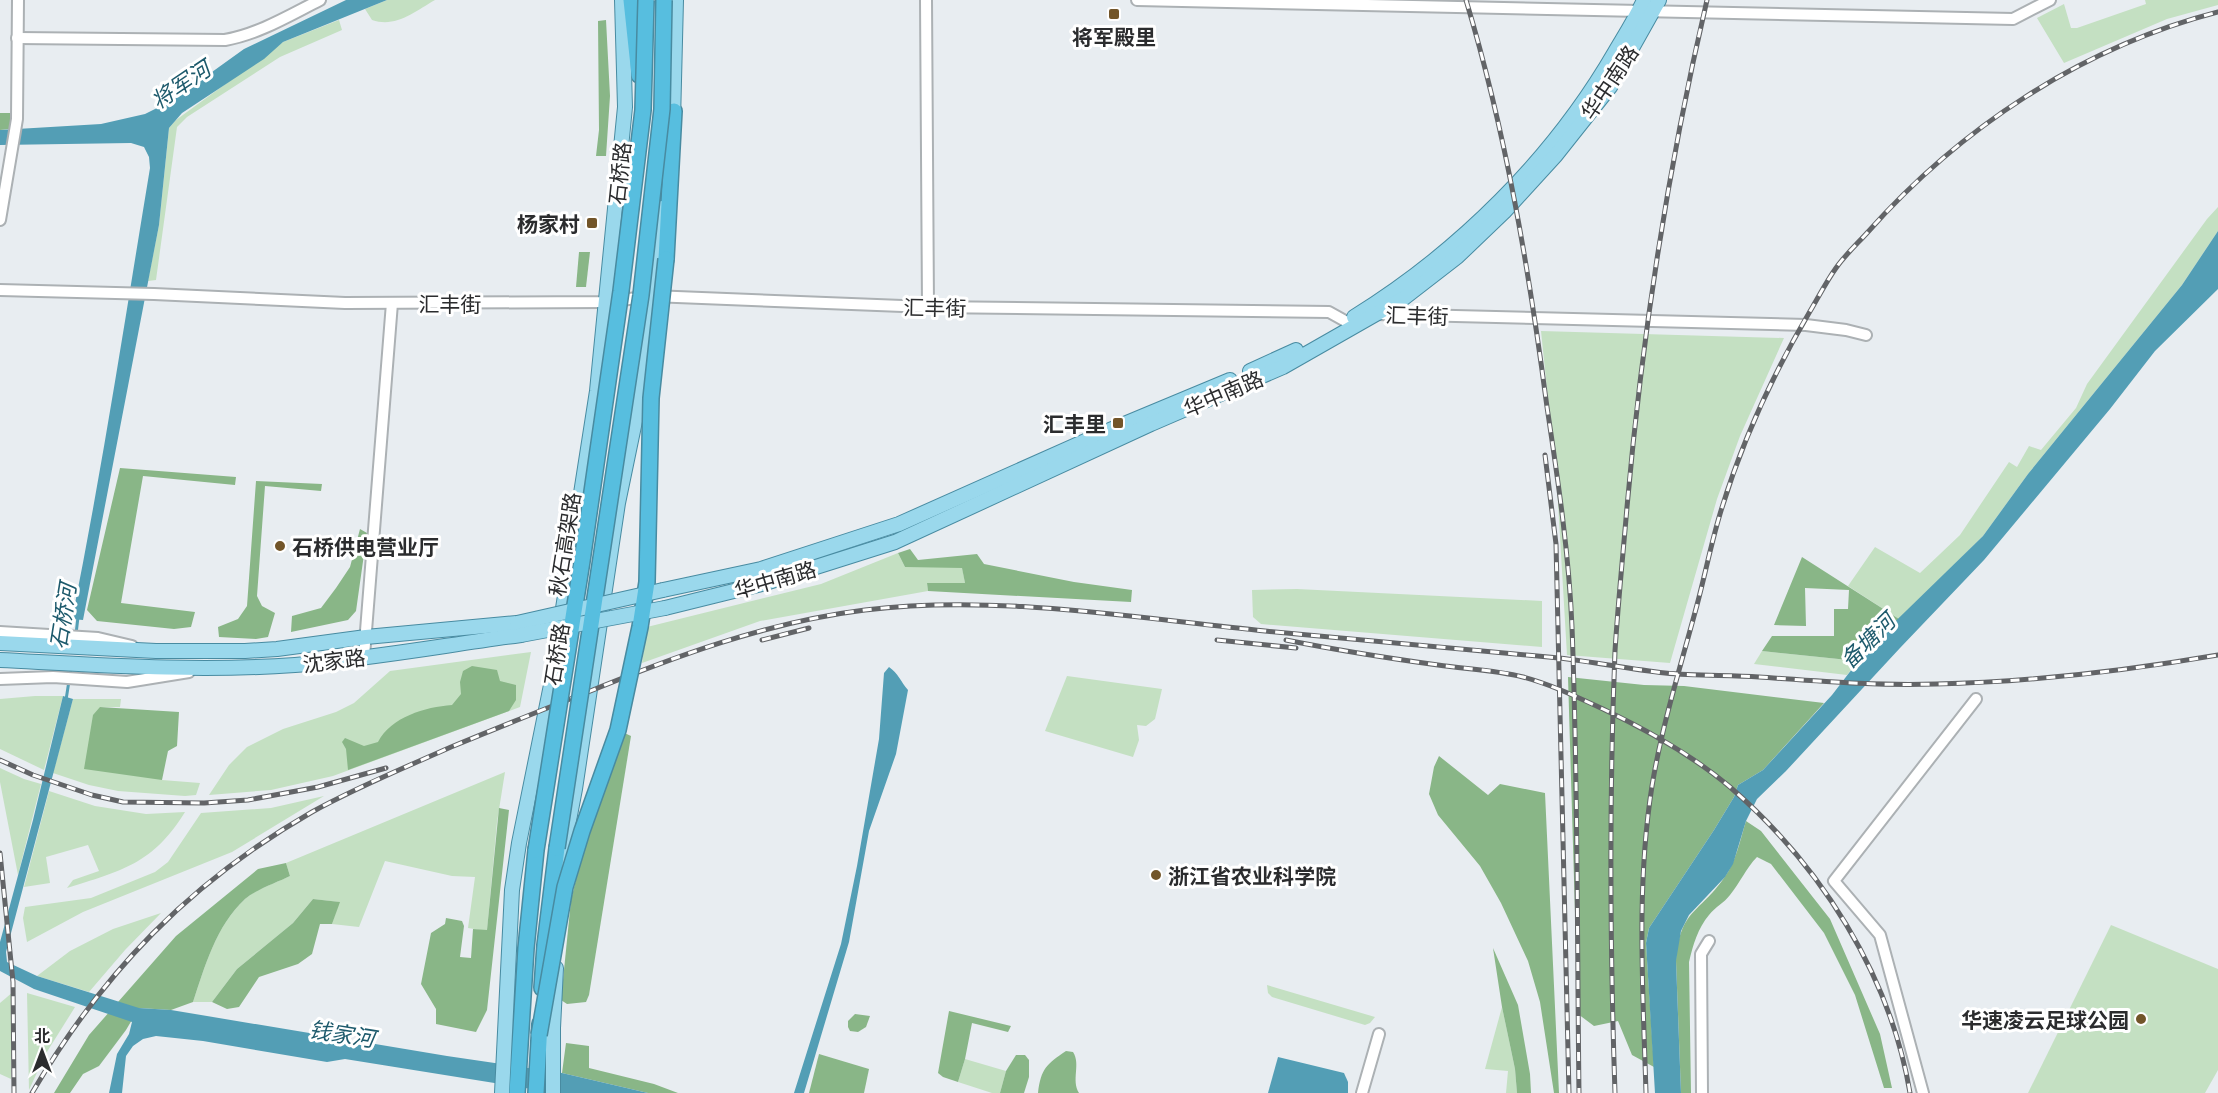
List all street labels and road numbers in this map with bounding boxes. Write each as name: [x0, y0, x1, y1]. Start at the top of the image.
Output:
street label: 华中南路: [1575, 40, 1643, 124]
street label: 石桥路: [603, 140, 635, 206]
street label: 汇丰街: [419, 291, 482, 316]
street label: 汇丰街: [903, 294, 967, 320]
street label: 汇丰街: [1385, 301, 1449, 329]
street label: 华中南路: [1179, 365, 1267, 421]
street label: 秋石高架路: [543, 490, 585, 598]
street label: 华中南路: [731, 555, 819, 603]
street label: 石桥路: [539, 621, 573, 687]
street label: 沈家路: [301, 644, 367, 676]

